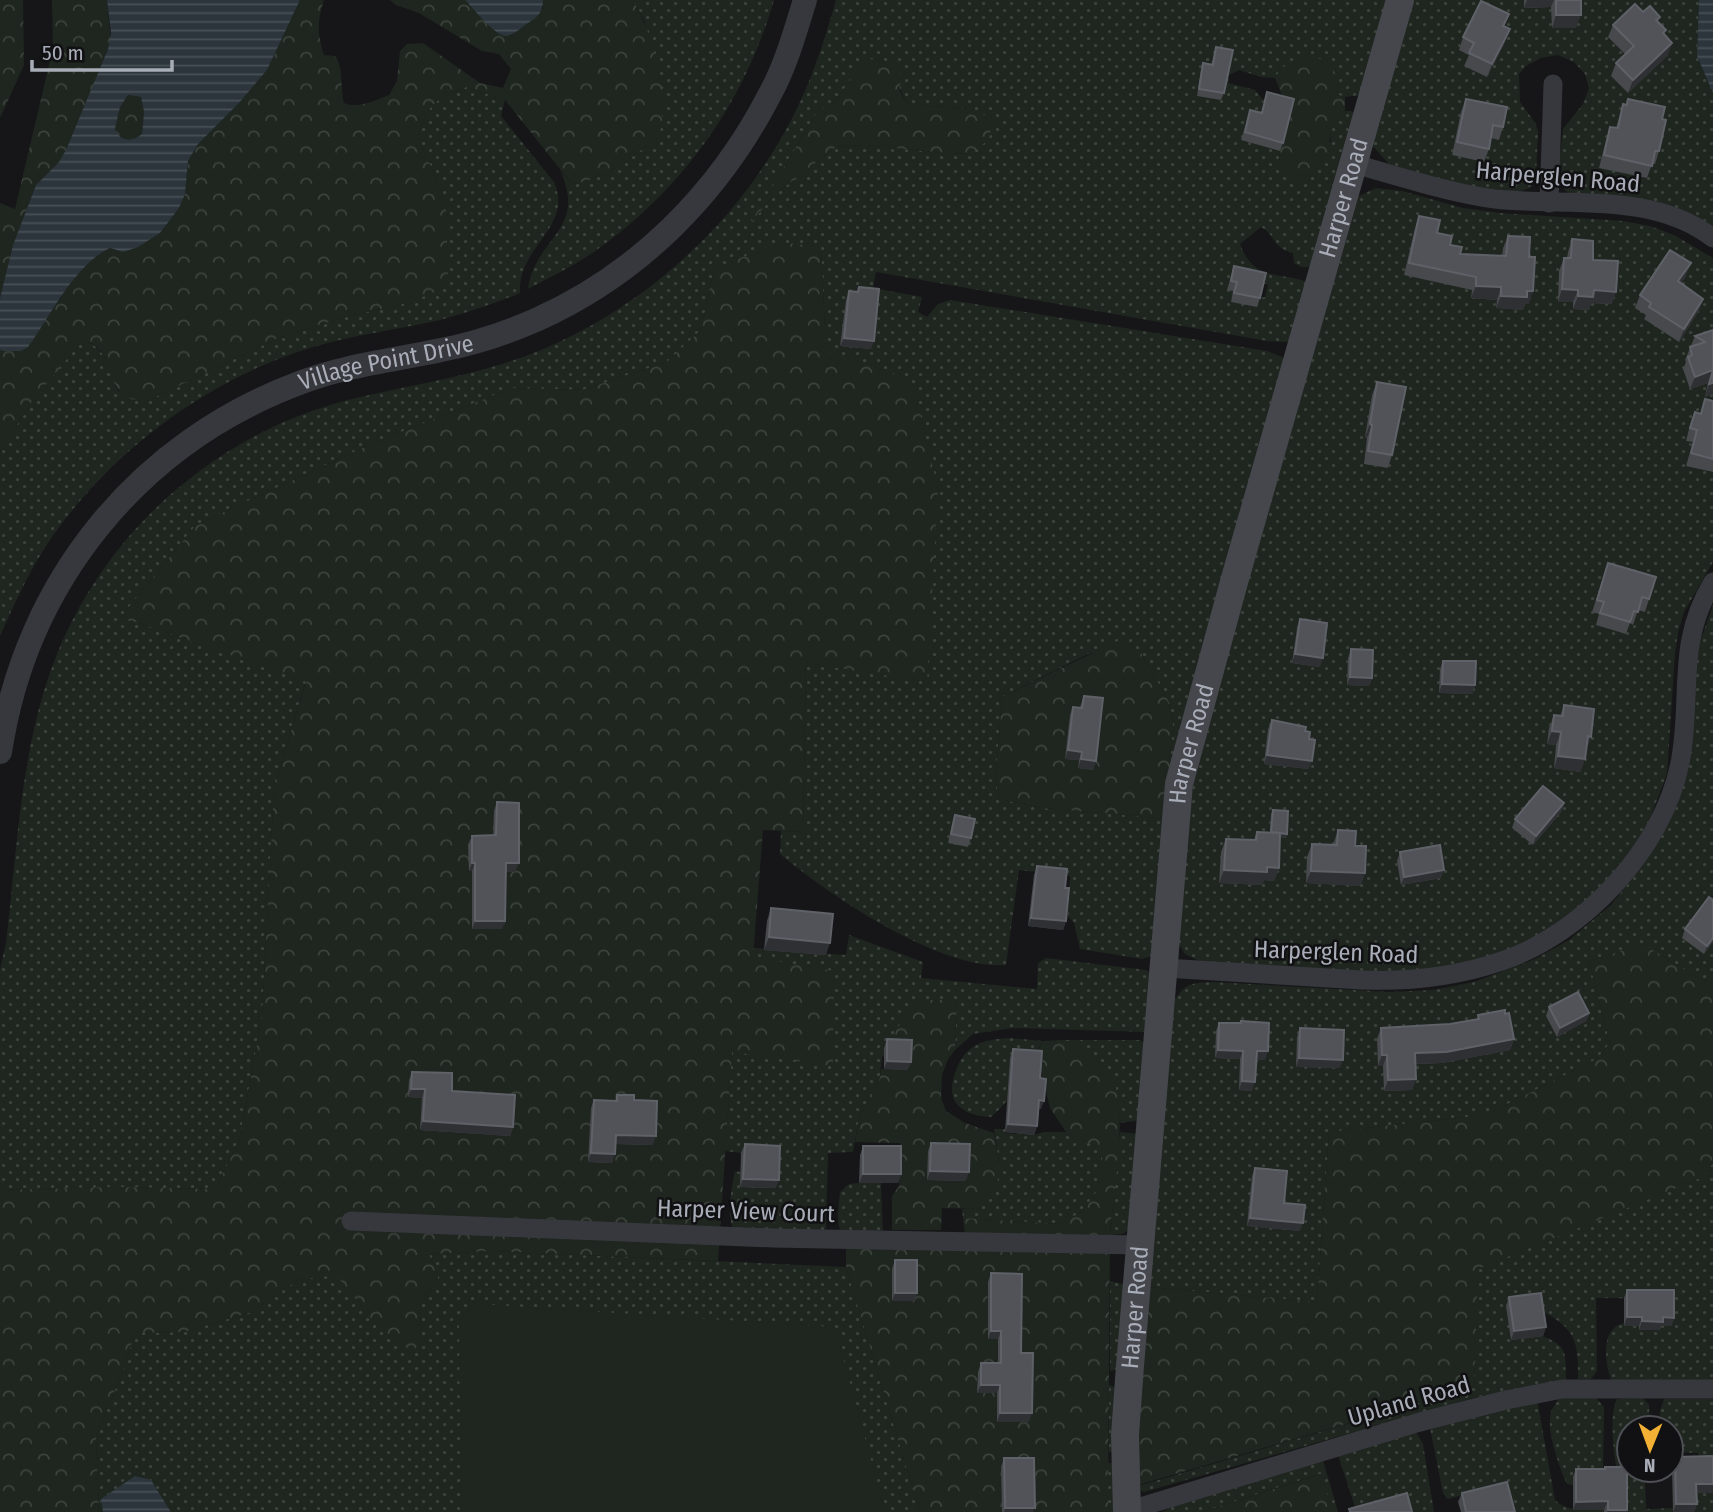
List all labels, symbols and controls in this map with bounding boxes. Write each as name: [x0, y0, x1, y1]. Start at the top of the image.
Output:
scale bar: [32, 28, 172, 72]
text: 50 m: [42, 40, 84, 66]
street label: Harper Road: [1313, 135, 1374, 261]
street label: Harperglen Road: [1475, 156, 1641, 198]
street label: Village Point Drive: [295, 329, 477, 396]
street label: Harper Road: [1163, 681, 1220, 805]
street label: Harperglen Road: [1253, 935, 1419, 969]
street label: Harper View Court: [657, 1194, 836, 1228]
street label: Harper Road: [1116, 1245, 1154, 1370]
street label: Upland Road: [1345, 1370, 1473, 1432]
north arrow: [1615, 1414, 1685, 1484]
text: N: [1644, 1454, 1656, 1477]

